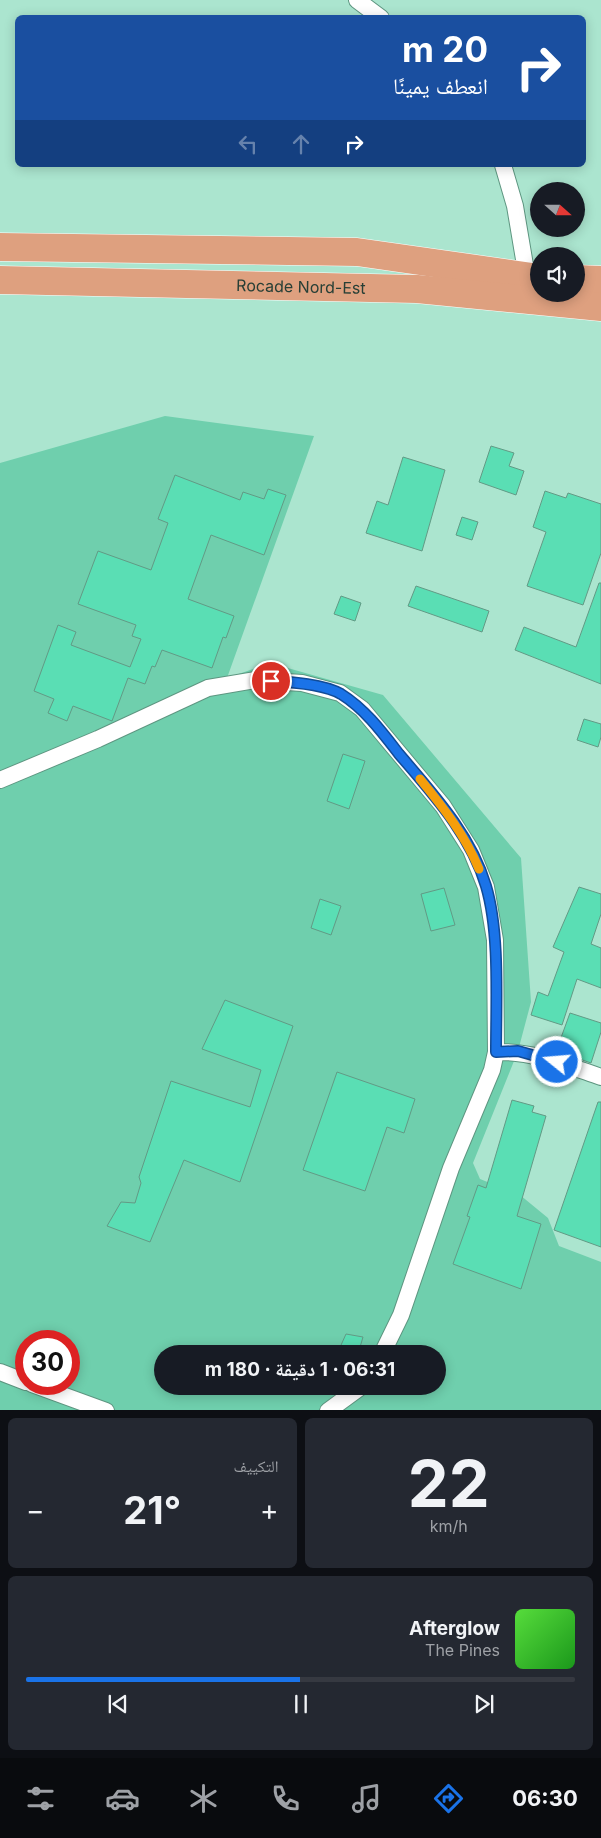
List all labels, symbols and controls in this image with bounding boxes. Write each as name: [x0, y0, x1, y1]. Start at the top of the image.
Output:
text: 20 m: [402, 28, 488, 70]
icon: right: [506, 35, 571, 100]
text: انعطف يمينًا: [393, 73, 488, 99]
icon: left: [234, 130, 262, 158]
icon: ahead: [287, 130, 315, 158]
icon: right: [340, 130, 368, 158]
north arrow: [530, 182, 585, 238]
map controls: [530, 182, 585, 302]
button: sound: [530, 247, 585, 302]
street label: Rocade Nord-Est: [236, 275, 366, 298]
pin: [250, 660, 292, 702]
icon: arrive: [257, 667, 285, 695]
position arrow: [530, 1035, 582, 1087]
speed limit sign: 30: [15, 1330, 80, 1395]
text: 06:31 · 1 دقيقة · 180 m: [205, 1358, 395, 1381]
text: 22: [408, 1444, 490, 1523]
text: التكييف: [234, 1456, 279, 1476]
text: 21°: [123, 1487, 181, 1533]
text: −: [26, 1493, 45, 1527]
text: +: [260, 1493, 279, 1527]
text: km/h: [430, 1516, 468, 1536]
text: Afterglow: [409, 1617, 500, 1640]
text: The Pines: [425, 1640, 500, 1660]
icon: previous: [104, 1690, 132, 1718]
icon: pause: [287, 1690, 315, 1718]
icon: next: [470, 1690, 498, 1718]
icon: filters: [23, 1781, 58, 1816]
icon: car: [105, 1781, 140, 1816]
icon: climate: [186, 1781, 221, 1816]
icon: phone: [268, 1781, 303, 1816]
icon: music: [349, 1781, 384, 1816]
icon: directions: [431, 1781, 466, 1816]
text: 06:30: [512, 1785, 578, 1811]

